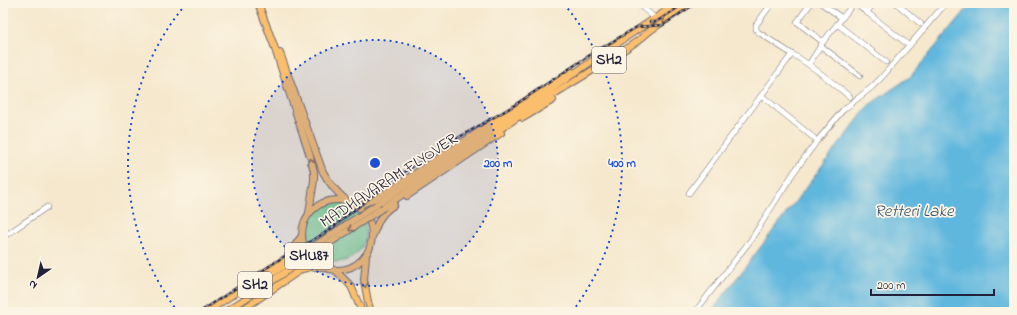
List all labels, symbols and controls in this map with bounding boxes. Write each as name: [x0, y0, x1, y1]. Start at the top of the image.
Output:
one-way arrow: [662, 16, 669, 24]
road number: SH2: [592, 47, 626, 73]
street label: MADHAVARAM FLYOVER: [316, 127, 462, 234]
text: 200 m: [483, 155, 513, 173]
text: 400 m: [607, 155, 636, 173]
centre of rings: [368, 156, 382, 170]
one-way arrow: [307, 158, 316, 165]
water label: Retteri Lake: [874, 199, 955, 224]
one-way arrow: [348, 224, 355, 231]
road number: SHU87: [285, 243, 333, 269]
north arrow: [18, 257, 58, 297]
scale bar: [871, 271, 994, 297]
road number: SH2: [238, 272, 272, 298]
text: N: [25, 276, 41, 293]
text: 200 m: [877, 277, 906, 295]
one-way arrow: [360, 281, 369, 288]

